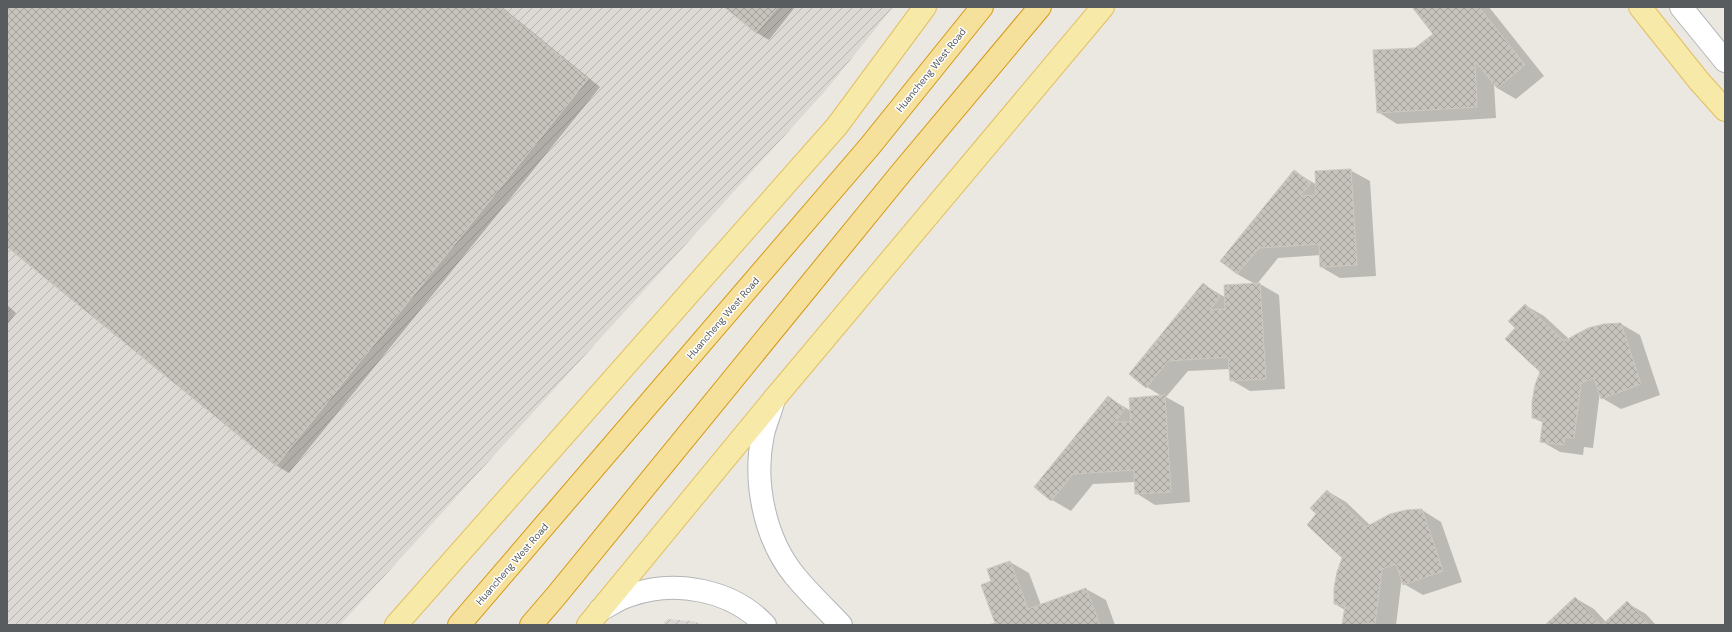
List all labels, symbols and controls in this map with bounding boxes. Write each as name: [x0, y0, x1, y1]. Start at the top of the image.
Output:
street label: Huancheng West Road: [893, 25, 969, 115]
street label: Huancheng West Road: [684, 274, 762, 362]
street label: Huancheng West Road: [473, 520, 551, 608]

